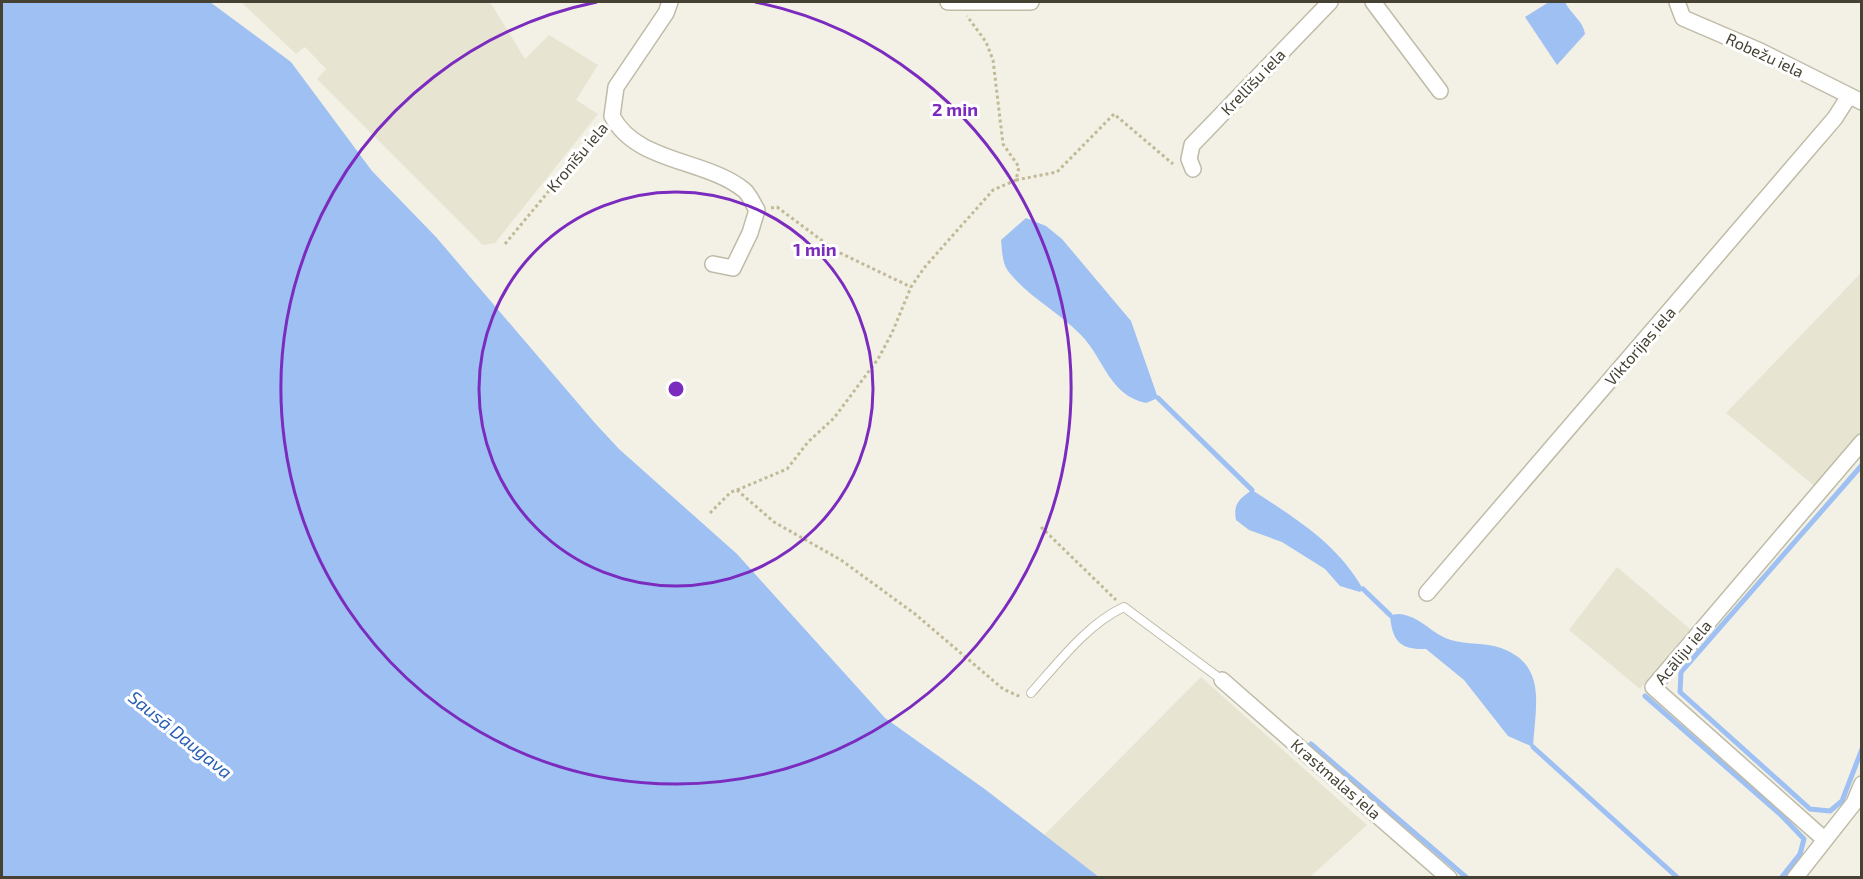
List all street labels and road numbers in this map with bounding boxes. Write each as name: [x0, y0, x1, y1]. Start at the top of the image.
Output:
street label: Robežu iela: [1723, 28, 1807, 81]
street label: Krellīšu iela: [1216, 45, 1289, 119]
street label: Kronīšu iela: [542, 118, 611, 195]
street label: Viktorijas iela: [1600, 302, 1680, 390]
street label: Acāliju iela: [1650, 616, 1716, 688]
street label: Krastmalas iela: [1287, 734, 1385, 823]

